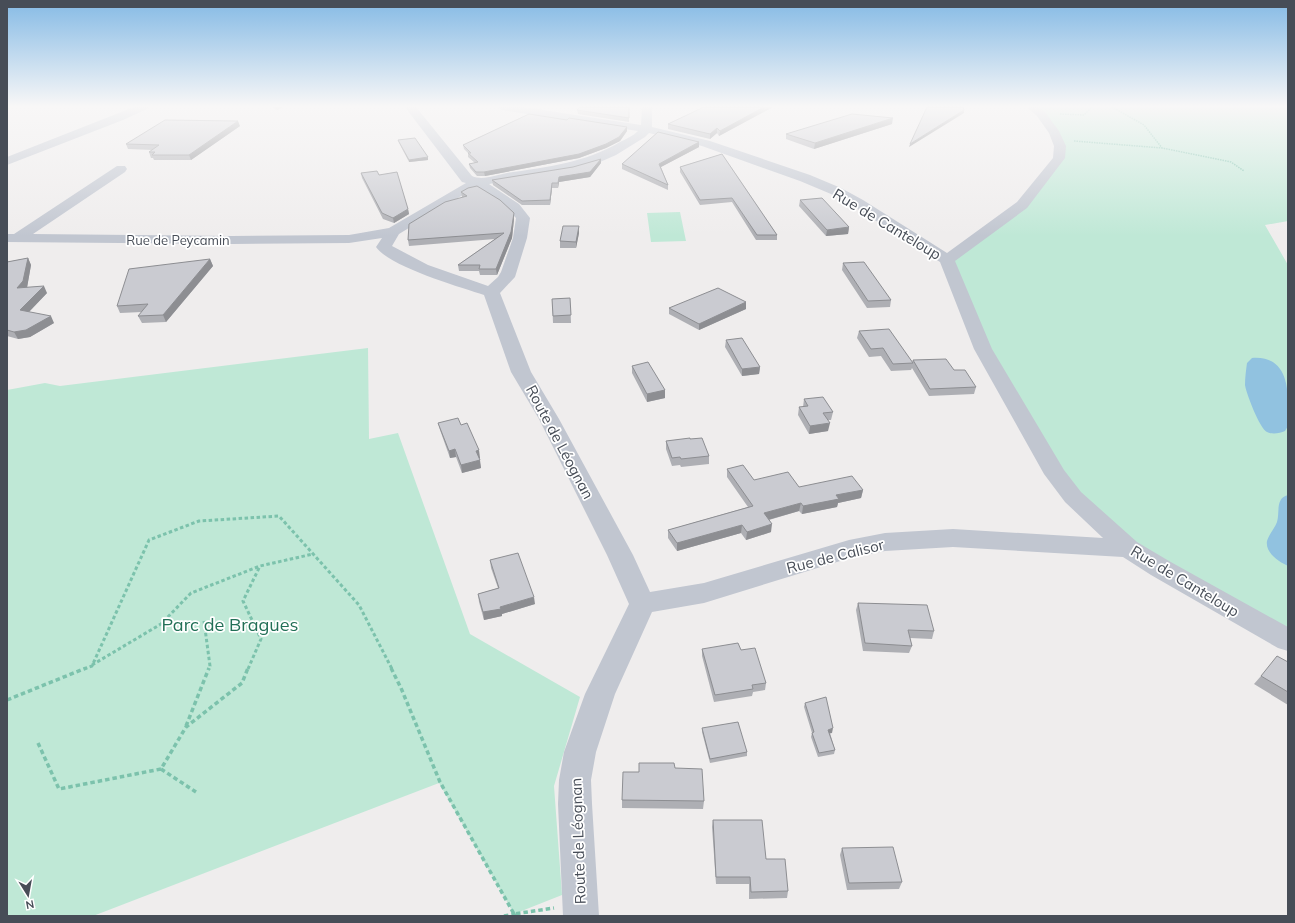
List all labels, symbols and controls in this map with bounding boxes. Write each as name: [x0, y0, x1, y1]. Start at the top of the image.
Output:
street label: Rue de Canteloup: [829, 184, 945, 264]
street label: Rue de Peycamin: [126, 232, 230, 248]
street label: Route de Léognan: [522, 382, 598, 502]
street label: Rue de Calisor: [784, 535, 886, 577]
street label: Rue de Canteloup: [1127, 541, 1243, 621]
park label: Parc de Bragues: [162, 613, 298, 636]
street label: Route de Léognan: [566, 778, 590, 904]
north arrow: [8, 875, 48, 915]
text: N: [24, 897, 35, 912]

